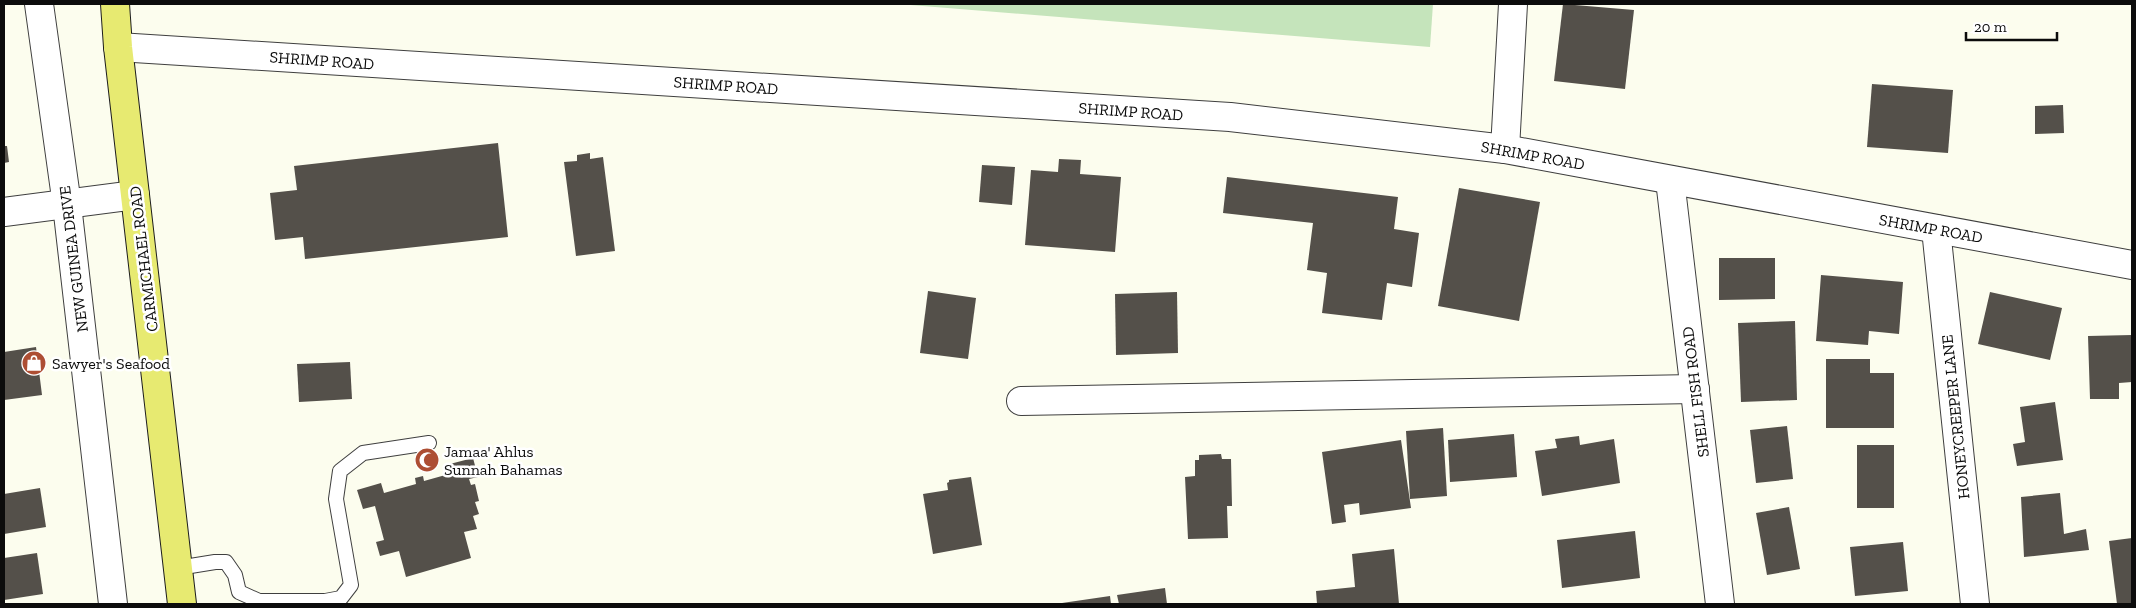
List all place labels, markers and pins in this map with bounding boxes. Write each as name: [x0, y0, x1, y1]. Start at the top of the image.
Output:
shop icon: Sawyer's Seafood: [21, 350, 47, 376]
place label: Sawyer's Seafood: [52, 354, 170, 373]
place label: Jamaa' Ahlus Sunnah Bahamas: [444, 442, 563, 479]
mosque icon: Jamaa' Ahlus Sunnah Bahamas: [414, 447, 440, 473]

